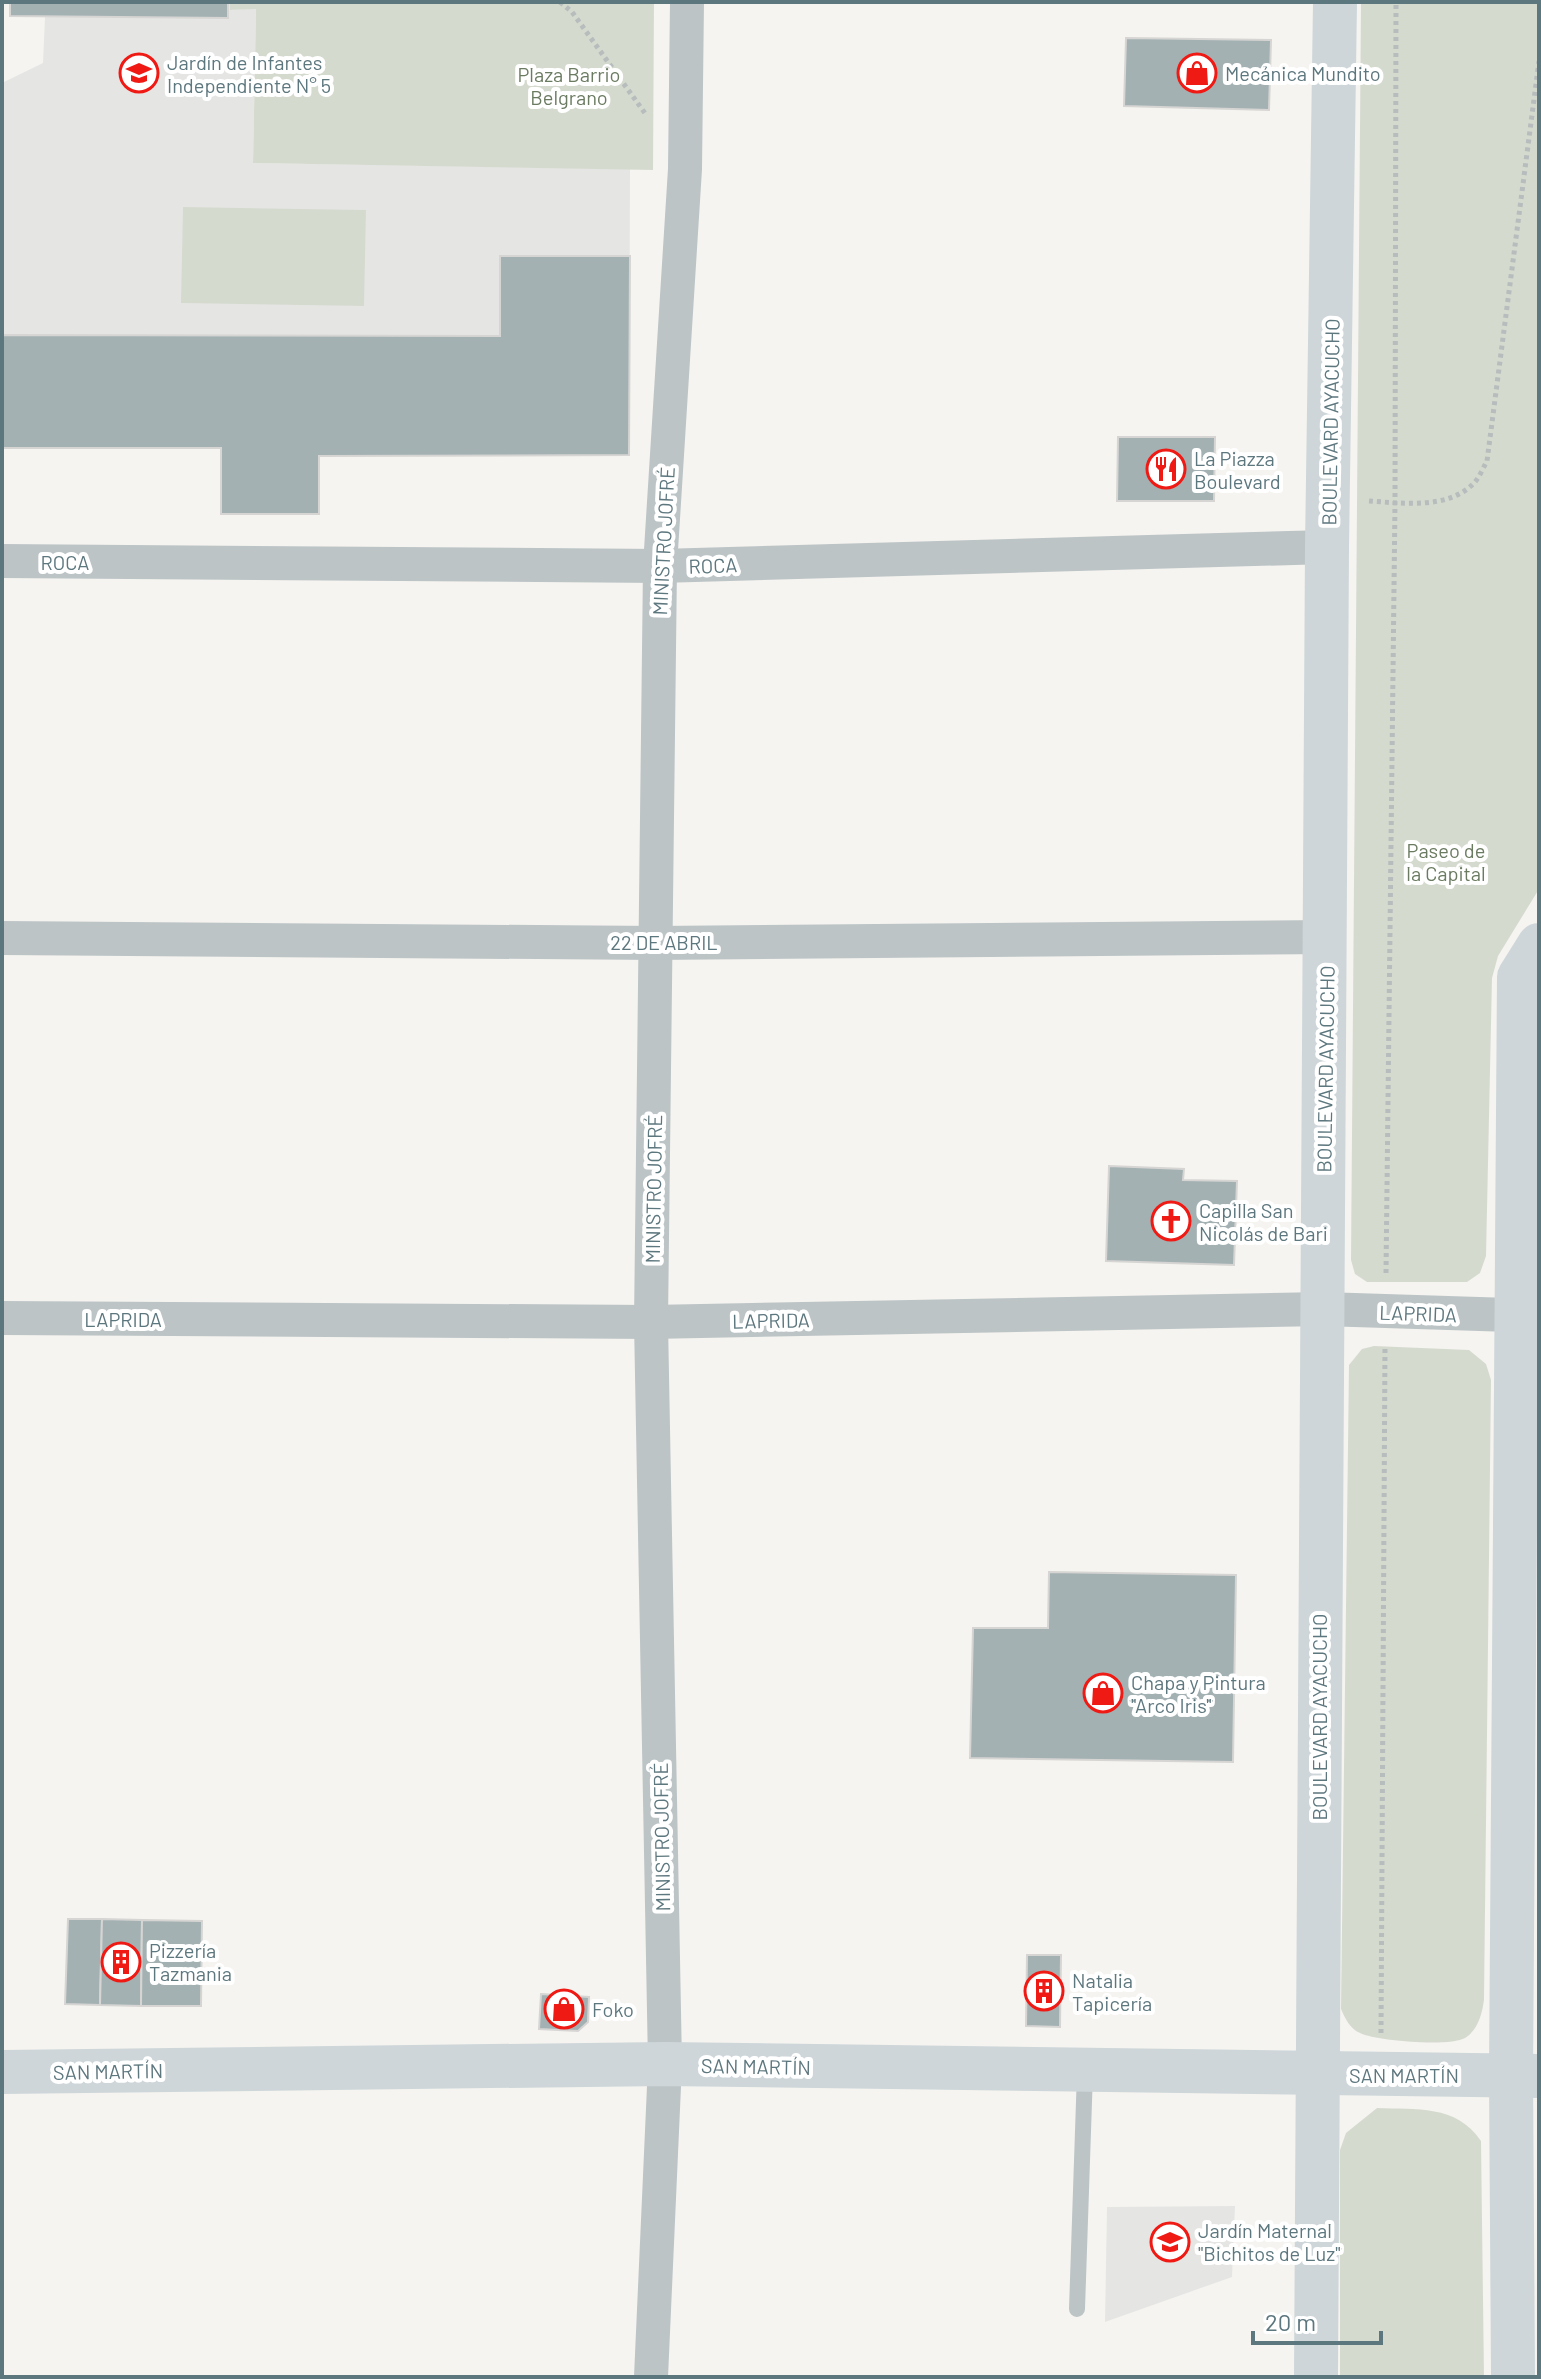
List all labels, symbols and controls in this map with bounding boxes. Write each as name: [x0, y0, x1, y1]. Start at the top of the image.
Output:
place label: Jardín de Infantes Independiente N° 5: [167, 50, 331, 97]
school or university icon: Jardín de Infantes Independiente N° 5: [118, 52, 160, 94]
shop icon: Mecánica Mundito: [1176, 52, 1218, 94]
place label: Mecánica Mundito: [1225, 61, 1381, 85]
park label: Plaza Barrio Belgrano: [518, 62, 620, 109]
street label: BOULEVARD AYACUCHO: [1316, 318, 1344, 526]
place label: La Piazza Boulevard: [1194, 446, 1281, 493]
restaurant icon: La Piazza Boulevard: [1145, 448, 1187, 490]
street label: MINISTRO JOFRÉ: [647, 466, 679, 616]
street label: ROCA: [41, 550, 89, 574]
street label: ROCA: [688, 552, 738, 578]
park label: Paseo de la Capital: [1406, 838, 1486, 885]
street label: 22 DE ABRIL: [610, 930, 718, 954]
street label: BOULEVARD AYACUCHO: [1311, 965, 1339, 1173]
street label: MINISTRO JOFRÉ: [640, 1114, 666, 1264]
place label: Capilla San Nicolás de Bari: [1199, 1198, 1328, 1245]
church icon: Capilla San Nicolás de Bari: [1150, 1200, 1192, 1242]
street label: LAPRIDA: [1379, 1300, 1457, 1326]
street label: LAPRIDA: [84, 1307, 162, 1331]
street label: LAPRIDA: [732, 1307, 810, 1333]
street label: BOULEVARD AYACUCHO: [1307, 1613, 1331, 1821]
place label: Chapa y Pintura "Arco Iris": [1131, 1670, 1266, 1717]
shop icon: Chapa y Pintura "Arco Iris": [1082, 1672, 1124, 1714]
street label: MINISTRO JOFRÉ: [648, 1762, 674, 1912]
place label: Pizzería Tazmania: [149, 1938, 232, 1985]
building icon: Pizzería Tazmania: [100, 1941, 142, 1983]
place label: Natalia Tapicería: [1072, 1968, 1152, 2015]
building icon: Natalia Tapicería: [1023, 1970, 1065, 2012]
shop icon: Foko: [543, 1988, 585, 2030]
place label: Foko: [592, 1997, 634, 2021]
street label: SAN MARTÍN: [701, 2053, 811, 2079]
street label: SAN MARTÍN: [53, 2058, 163, 2084]
street label: SAN MARTÍN: [1349, 2063, 1459, 2087]
place label: Jardín Maternal "Bichitos de Luz": [1198, 2218, 1341, 2265]
school or university icon: Jardín Maternal "Bichitos de Luz": [1149, 2221, 1191, 2263]
scale bar: [1253, 2295, 1381, 2345]
text: 20 m: [1265, 2307, 1316, 2336]

